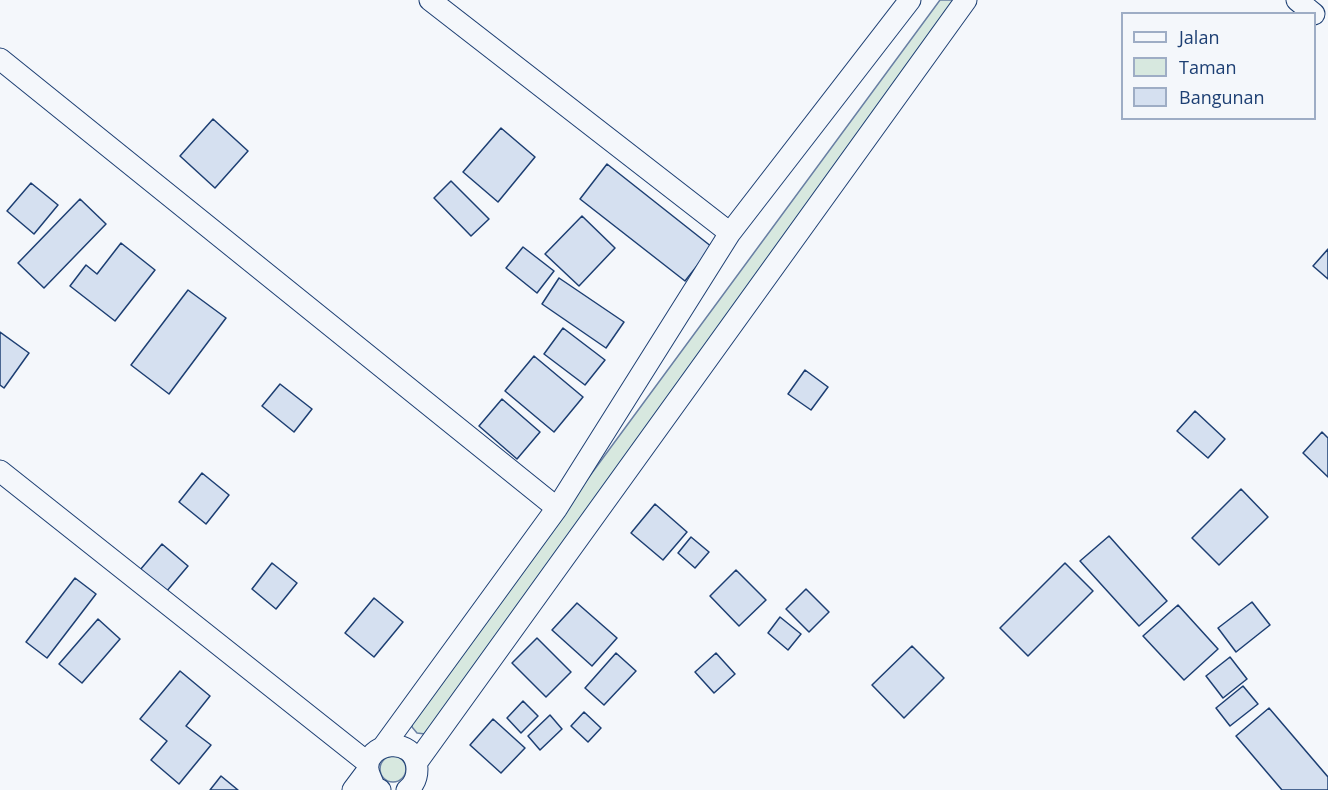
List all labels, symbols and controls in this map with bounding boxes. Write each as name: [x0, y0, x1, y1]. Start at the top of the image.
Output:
legend: [1121, 12, 1316, 120]
text: Jalan: [1179, 25, 1219, 49]
text: Taman: [1179, 55, 1237, 79]
text: Bangunan: [1179, 85, 1265, 109]

